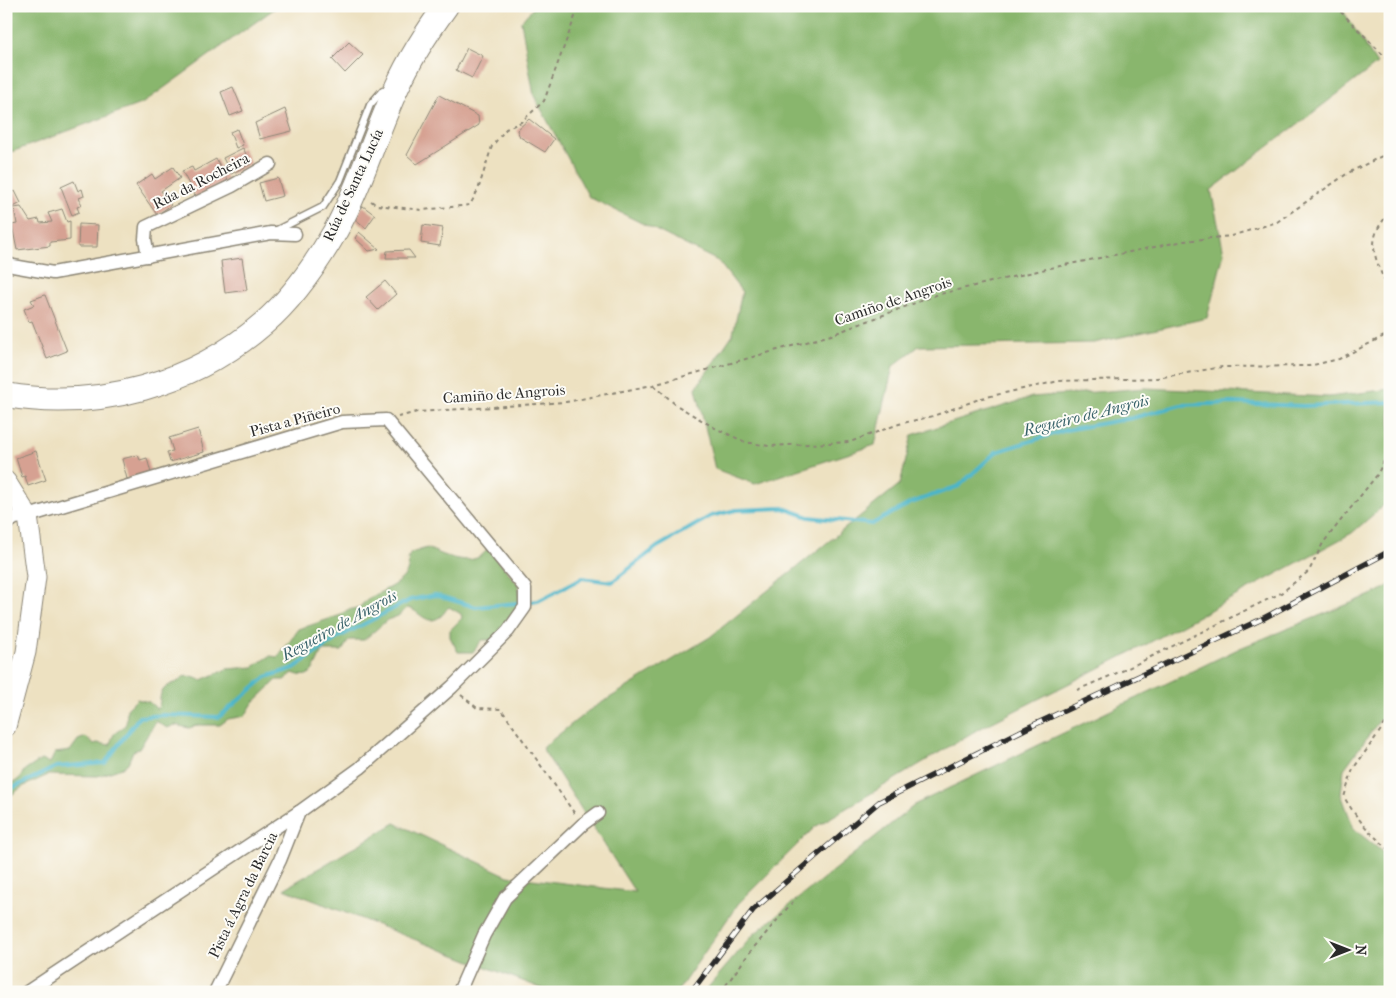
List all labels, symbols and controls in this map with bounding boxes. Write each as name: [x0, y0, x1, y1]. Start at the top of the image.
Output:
street label: Rúa de Santa Lucía: [319, 125, 387, 244]
street label: Rúa da Rocheira: [150, 148, 253, 213]
street label: Camiño de Angrois: [832, 272, 954, 329]
street label: Camiño de Angrois: [442, 381, 566, 407]
water label: Regueiro de Angrois: [1020, 390, 1152, 440]
street label: Pista a Piñeiro: [248, 399, 342, 441]
water label: Regueiro de Angrois: [277, 585, 401, 665]
street label: Pista á Agra da Barcia: [205, 828, 282, 961]
north arrow: [1324, 926, 1374, 976]
text: N: [1352, 945, 1369, 956]

